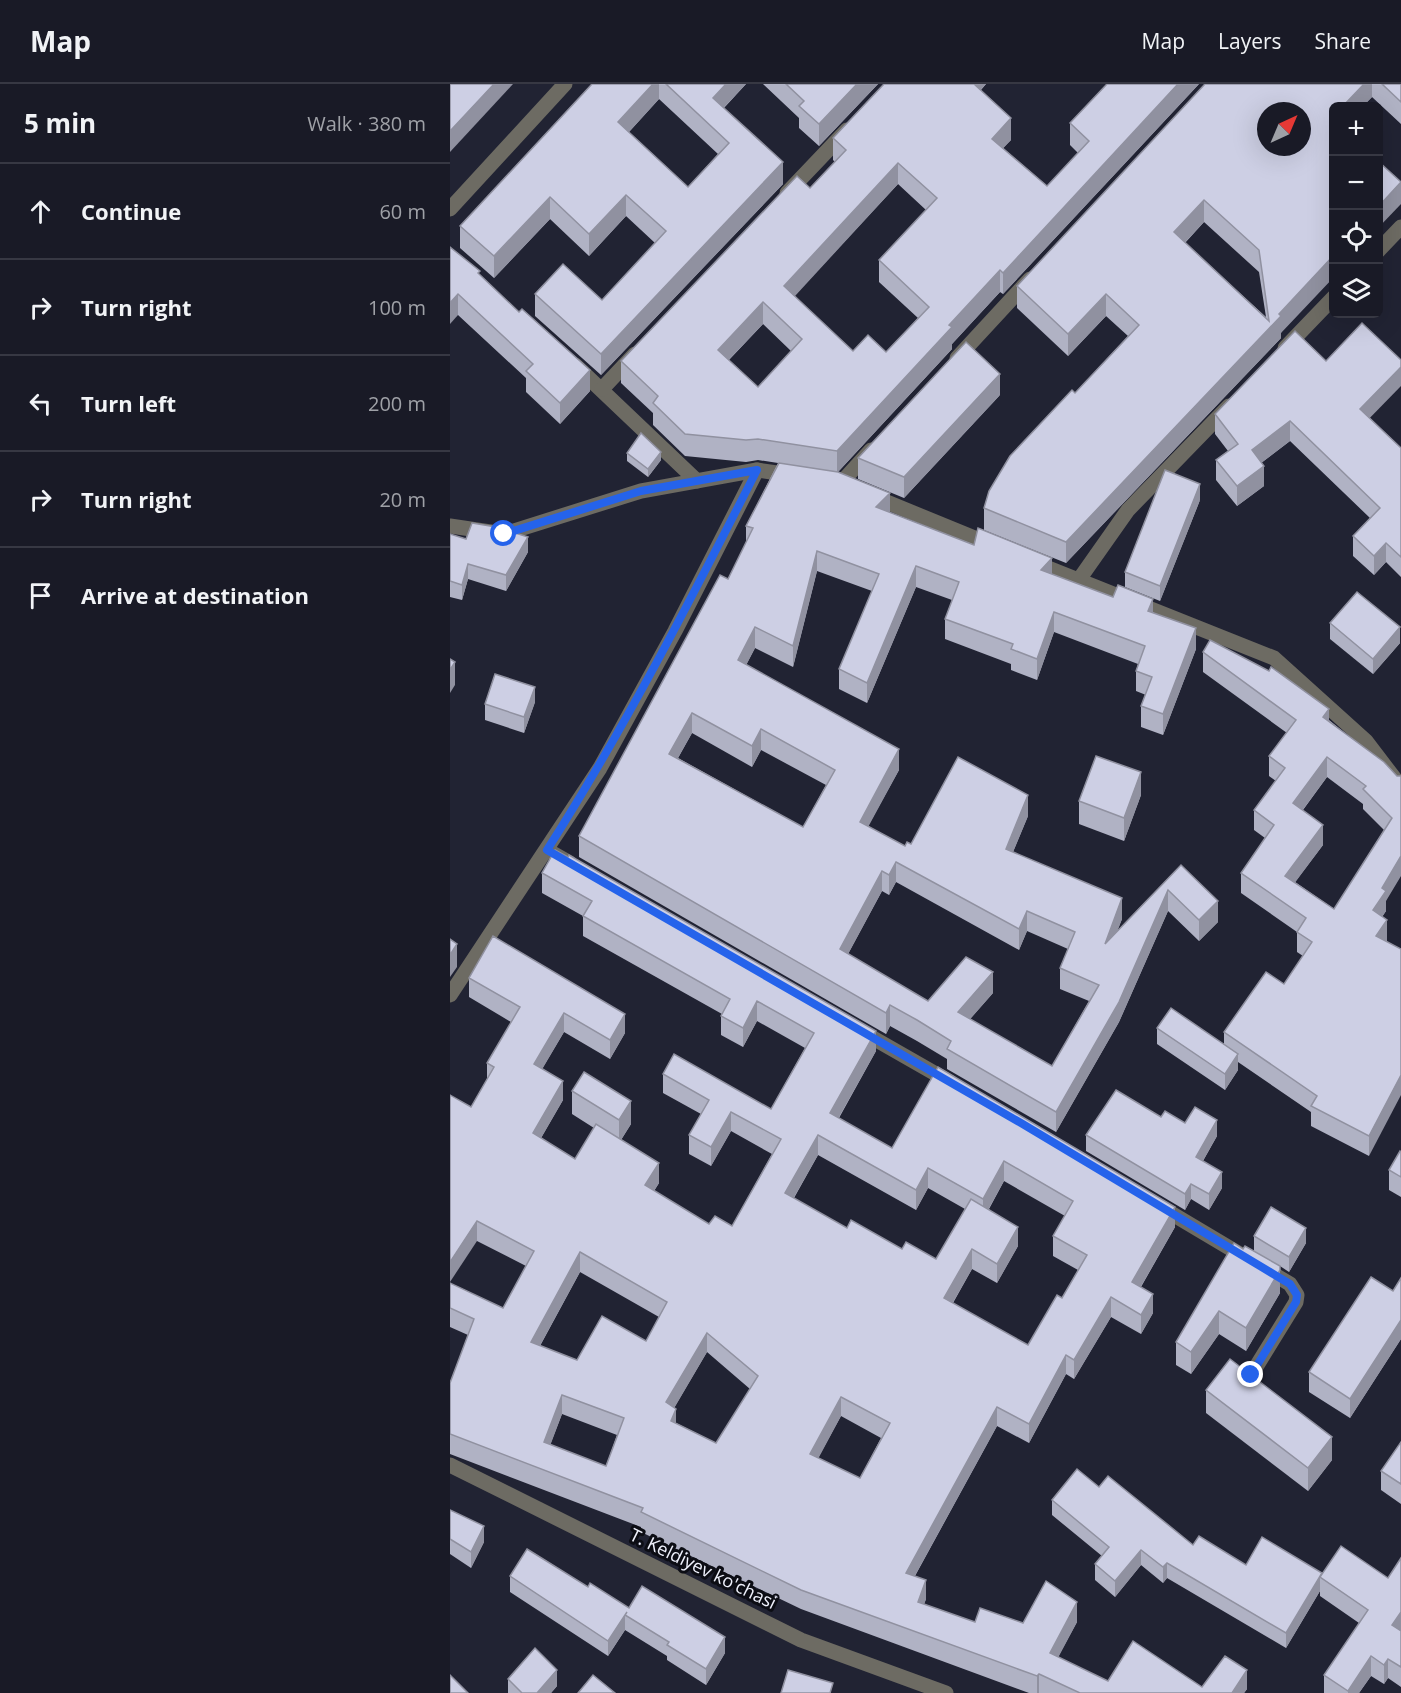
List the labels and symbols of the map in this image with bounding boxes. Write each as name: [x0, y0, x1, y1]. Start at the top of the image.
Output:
north arrow: [1257, 102, 1311, 156]
route start: [490, 520, 516, 546]
route end: [1237, 1361, 1263, 1387]
street label: T. Keldiyev ko'chasi: [626, 1522, 781, 1614]

